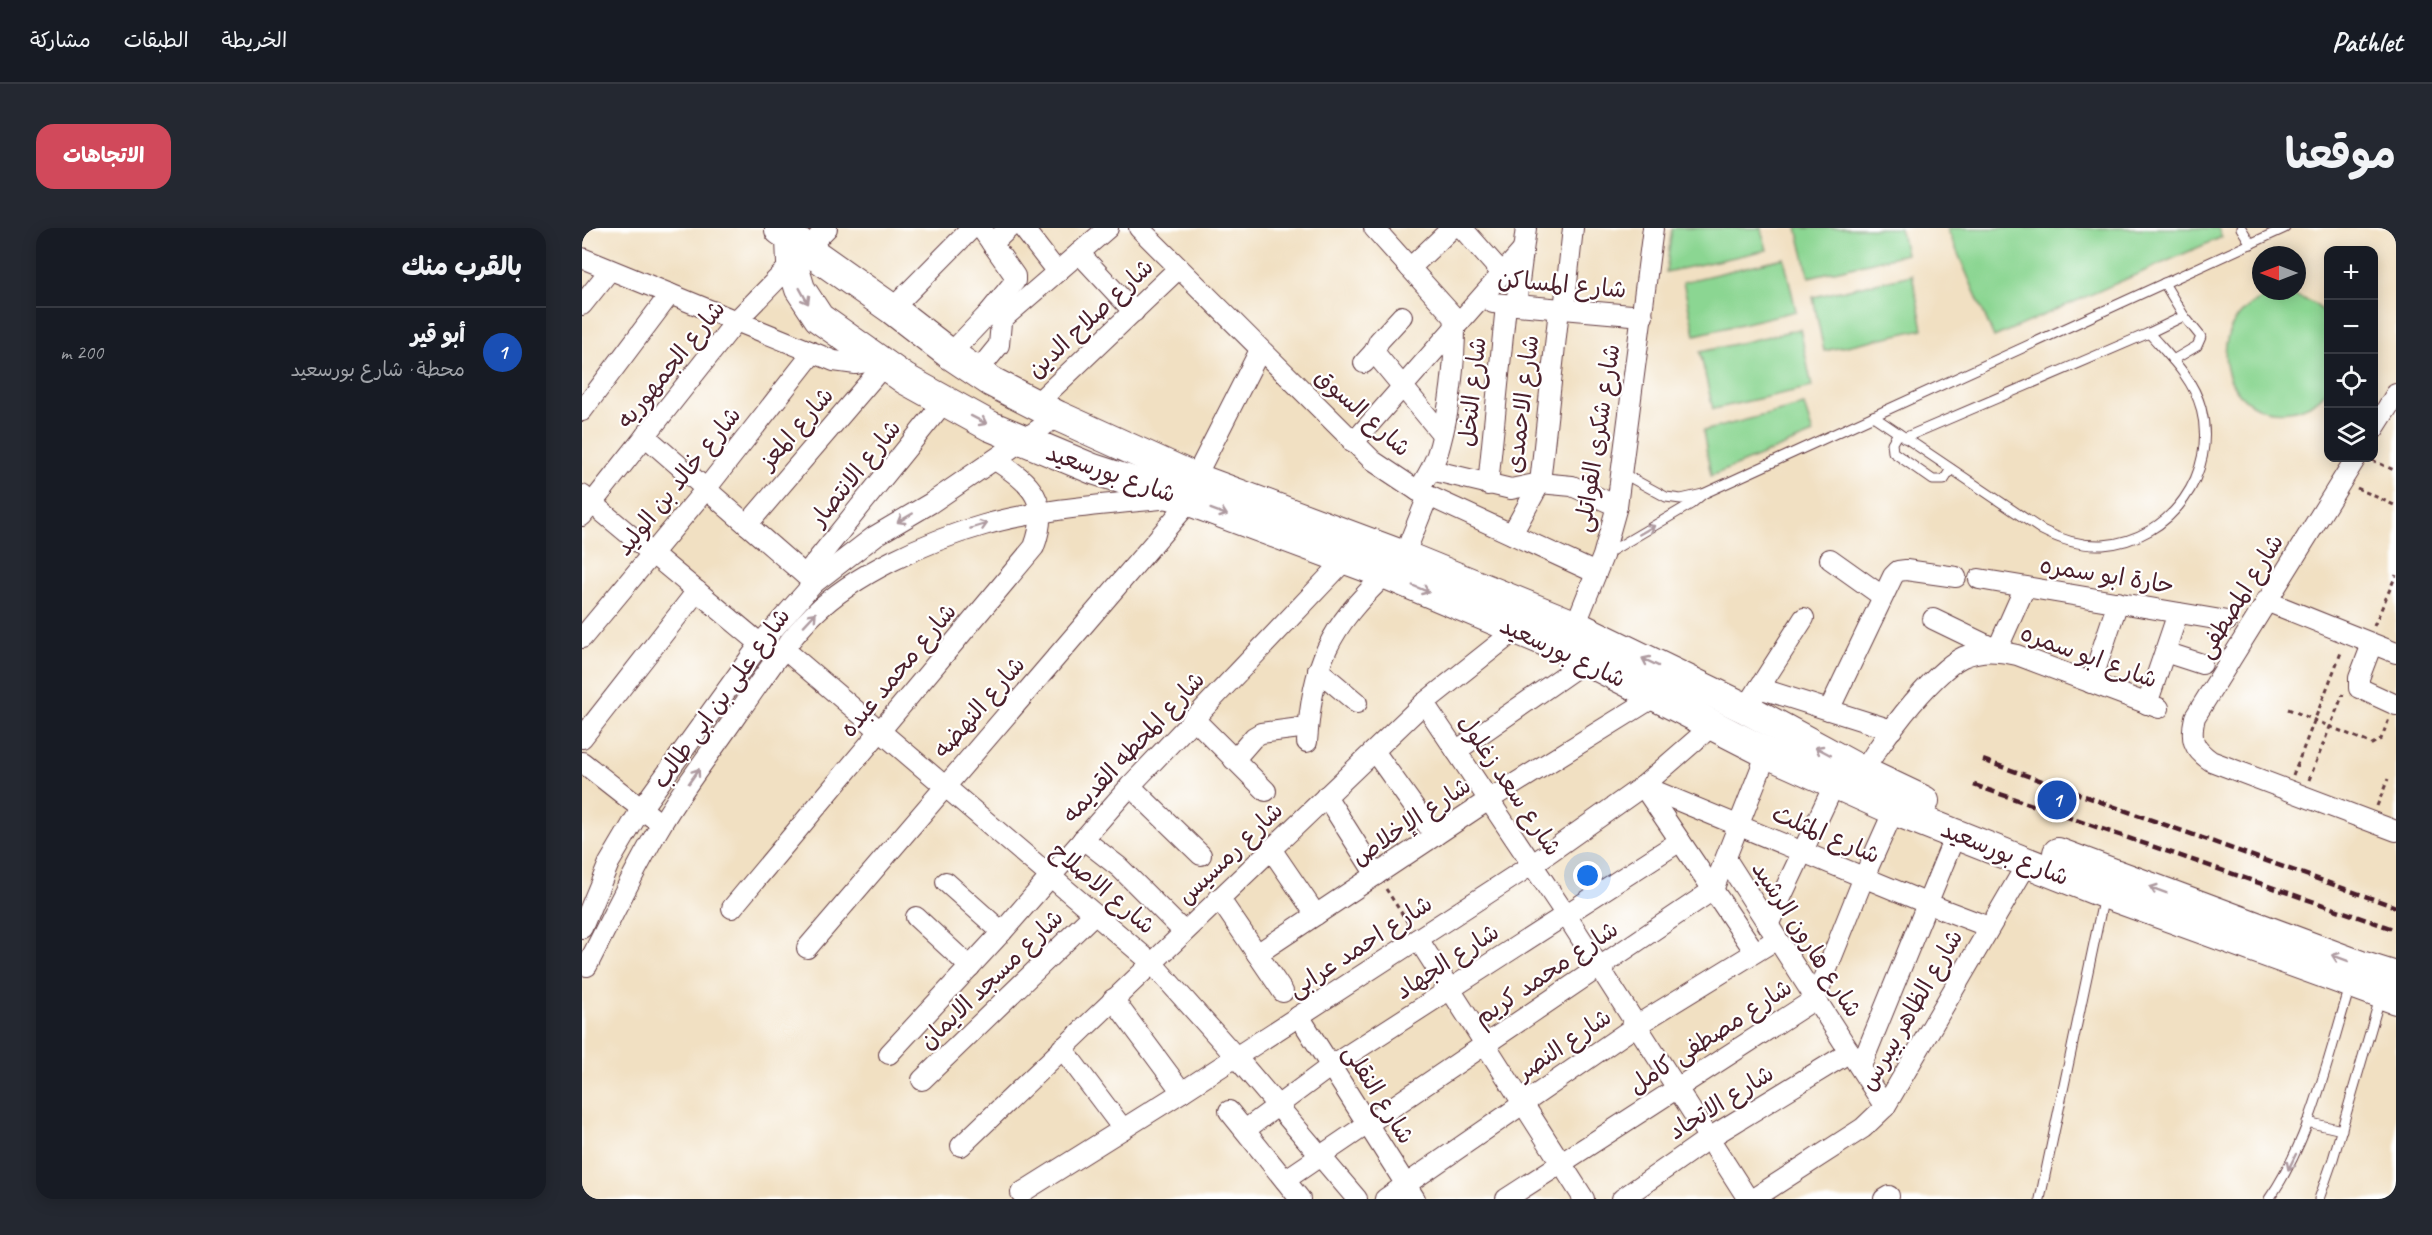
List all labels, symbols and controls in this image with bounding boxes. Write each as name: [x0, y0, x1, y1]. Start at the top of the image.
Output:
text: Pathlet: [2332, 24, 2402, 59]
text: مشاركة: [30, 27, 91, 53]
text: الطبقات: [124, 27, 189, 53]
text: الخريطة: [222, 27, 287, 53]
button: الاتجاهات: [36, 124, 171, 189]
text: موقعنا: [2285, 128, 2396, 181]
north arrow: [2252, 246, 2306, 300]
map controls: [2324, 246, 2378, 462]
button: +: [2324, 246, 2378, 300]
text: بالقرب منك: [402, 250, 522, 283]
street label: شارع صلاح الدين: [1020, 252, 1161, 386]
street label: شارع المساكن: [1496, 263, 1628, 307]
one-way arrow: [799, 287, 810, 305]
street label: شارع الجمهوريه: [610, 294, 733, 435]
button: −: [2324, 300, 2378, 354]
text: أبو قير: [411, 321, 465, 349]
street label: شارع الاحمدى: [1499, 333, 1547, 475]
street label: شارع النخل: [1451, 336, 1495, 449]
text: 200 m: [60, 340, 103, 365]
text: 1: [498, 340, 507, 365]
street label: شارع شكرى القواتلى: [1567, 342, 1629, 535]
button: locate: [2324, 354, 2378, 408]
text: محطة · شارع بورسعيد: [290, 357, 465, 382]
street label: شارع السوق: [1308, 361, 1417, 464]
street label: شارع المعز: [751, 381, 841, 478]
street label: شارع خالد بن الوليد: [609, 400, 749, 563]
button: layers: [2324, 408, 2378, 462]
street label: شارع الانتصار: [802, 413, 909, 535]
one-way arrow: [969, 415, 987, 426]
street label: شارع بورسعيد: [1041, 437, 1180, 511]
one-way arrow: [1210, 507, 1228, 518]
one-way arrow: [896, 513, 914, 524]
one-way arrow: [969, 520, 988, 531]
one-way arrow: [1638, 524, 1655, 536]
street label: شارع المصطفى: [2190, 528, 2292, 665]
street label: حارة ابو سمره: [2038, 550, 2176, 600]
one-way arrow: [1411, 584, 1430, 595]
street label: شارع محمد عبده: [833, 597, 964, 744]
street label: شارع على بن ابى طالب: [645, 602, 798, 795]
street label: شارع بورسعيد: [1494, 610, 1631, 696]
one-way arrow: [803, 612, 817, 627]
street label: شارع ابو سمره: [2016, 617, 2162, 697]
street label: شارع النهضه: [927, 650, 1033, 765]
one-way arrow: [1641, 655, 1659, 667]
street label: شارع المحطه القديمه: [1055, 665, 1213, 831]
street label: شارع سعد زغلول: [1450, 708, 1568, 863]
one-way arrow: [1815, 745, 1832, 757]
one-way arrow: [688, 769, 700, 785]
street label: شارع الإخلاص: [1345, 770, 1478, 874]
pin: 1: [2038, 778, 2076, 822]
street label: شارع رمسيس: [1171, 795, 1291, 912]
street label: شارع المثلث: [1767, 798, 1885, 872]
street label: شارع بورسعيد: [1936, 814, 2073, 894]
street label: شارع الاصلاح: [1043, 835, 1162, 942]
street label: شارع هارون الرشيد: [1744, 855, 1869, 1024]
your location: [1573, 861, 1602, 890]
one-way arrow: [2149, 884, 2168, 895]
street label: شارع احمد عرابى: [1282, 888, 1439, 1006]
street label: شارع مسجد الايمان: [912, 902, 1071, 1057]
street label: شارع محمد كريم: [1468, 914, 1625, 1035]
street label: شارع الجهاد: [1389, 916, 1506, 1007]
street label: شارع الظاهر بيبرس: [1853, 924, 1971, 1097]
one-way arrow: [2332, 952, 2350, 963]
street label: شارع مصطفى كامل: [1622, 972, 1799, 1102]
street label: شارع النصر: [1509, 1001, 1618, 1089]
street label: شارع النقلى: [1335, 1038, 1421, 1151]
street label: شارع الاتحاد: [1663, 1058, 1780, 1148]
one-way arrow: [2285, 1153, 2297, 1171]

